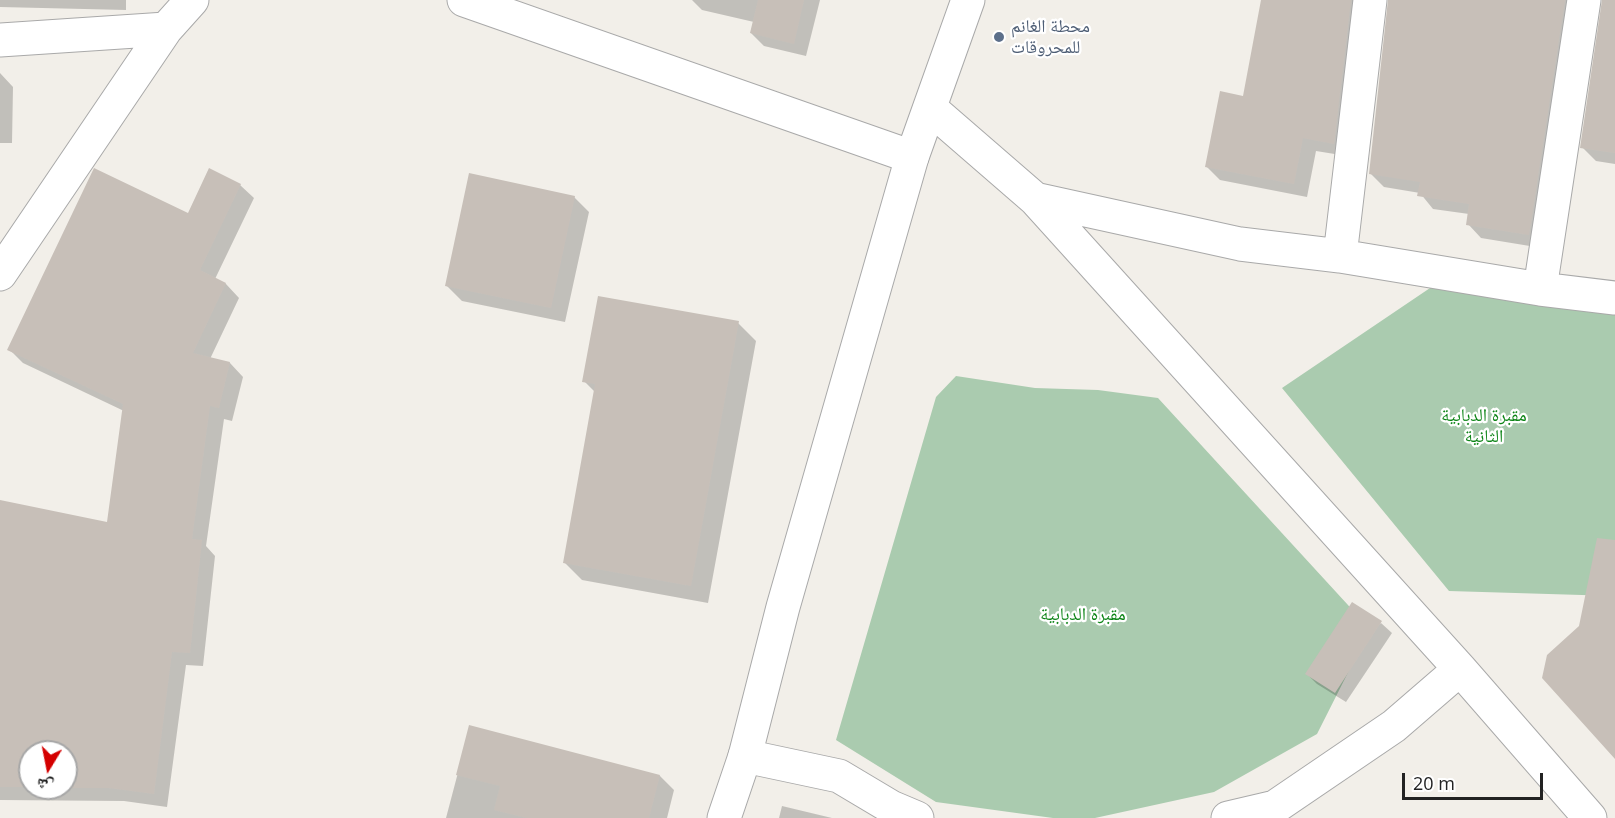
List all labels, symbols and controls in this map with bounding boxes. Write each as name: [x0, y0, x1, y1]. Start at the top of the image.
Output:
place label: محطة الغانم للمحروقات: [1011, 16, 1090, 58]
marker: محطة الغانم للمحروقات: [992, 30, 1006, 44]
park label: مقبرة الدبابية الثانية: [1441, 405, 1527, 448]
park label: مقبرة الدبابية: [1040, 604, 1126, 626]
north arrow: [18, 740, 78, 800]
scale bar: [1405, 761, 1546, 799]
text: 20 m: [1413, 771, 1455, 795]
text: ش: [35, 773, 56, 798]

